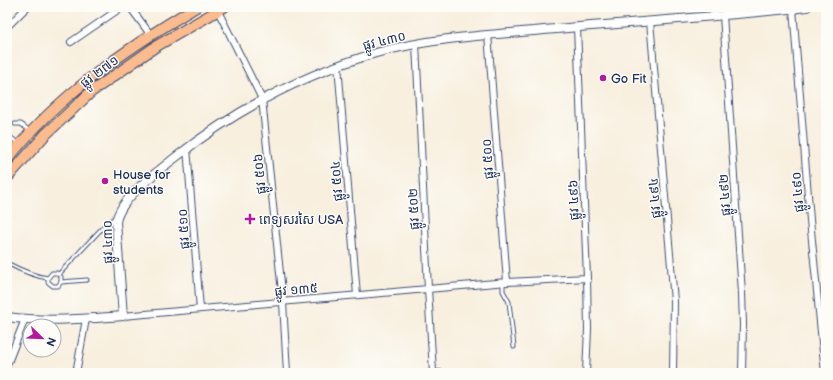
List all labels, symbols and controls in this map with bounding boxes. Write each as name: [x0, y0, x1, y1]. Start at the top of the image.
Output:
street label: ផ្លូវ ៤៣០: [361, 28, 408, 57]
street label: ផ្លូវ ២៧១: [77, 52, 124, 94]
place label: Go Fit: [611, 71, 646, 87]
marker: Go Fit: [598, 73, 608, 83]
street label: ផ្លូវ ៥០០: [479, 138, 500, 180]
street label: ផ្លូវ ៥០៦: [250, 152, 273, 195]
street label: ផ្លូវ ៥០៤: [327, 160, 350, 202]
place label: House for students: [113, 167, 171, 198]
street label: ផ្លូវ ៤៩០: [788, 171, 811, 213]
street label: ផ្លូវ ៤៩២: [716, 173, 737, 217]
marker: House for students: [100, 176, 110, 186]
street label: ផ្លូវ ៤៩៤: [645, 177, 668, 219]
street label: ផ្លូវ ៤៩៦: [565, 179, 586, 221]
street label: ផ្លូវ ៥០២: [405, 187, 426, 230]
street label: ផ្លូវ ៥១០: [175, 208, 196, 250]
place label: ពេទ្យសរសៃ USA: [259, 211, 343, 228]
marker: ពេទ្យសរសៃ USA: [244, 213, 256, 225]
street label: ផ្លូវ ៤៣០: [100, 220, 119, 264]
street label: ផ្លូវ ១៣៥: [274, 280, 319, 303]
north arrow: [22, 318, 62, 358]
text: N: [43, 335, 58, 348]

